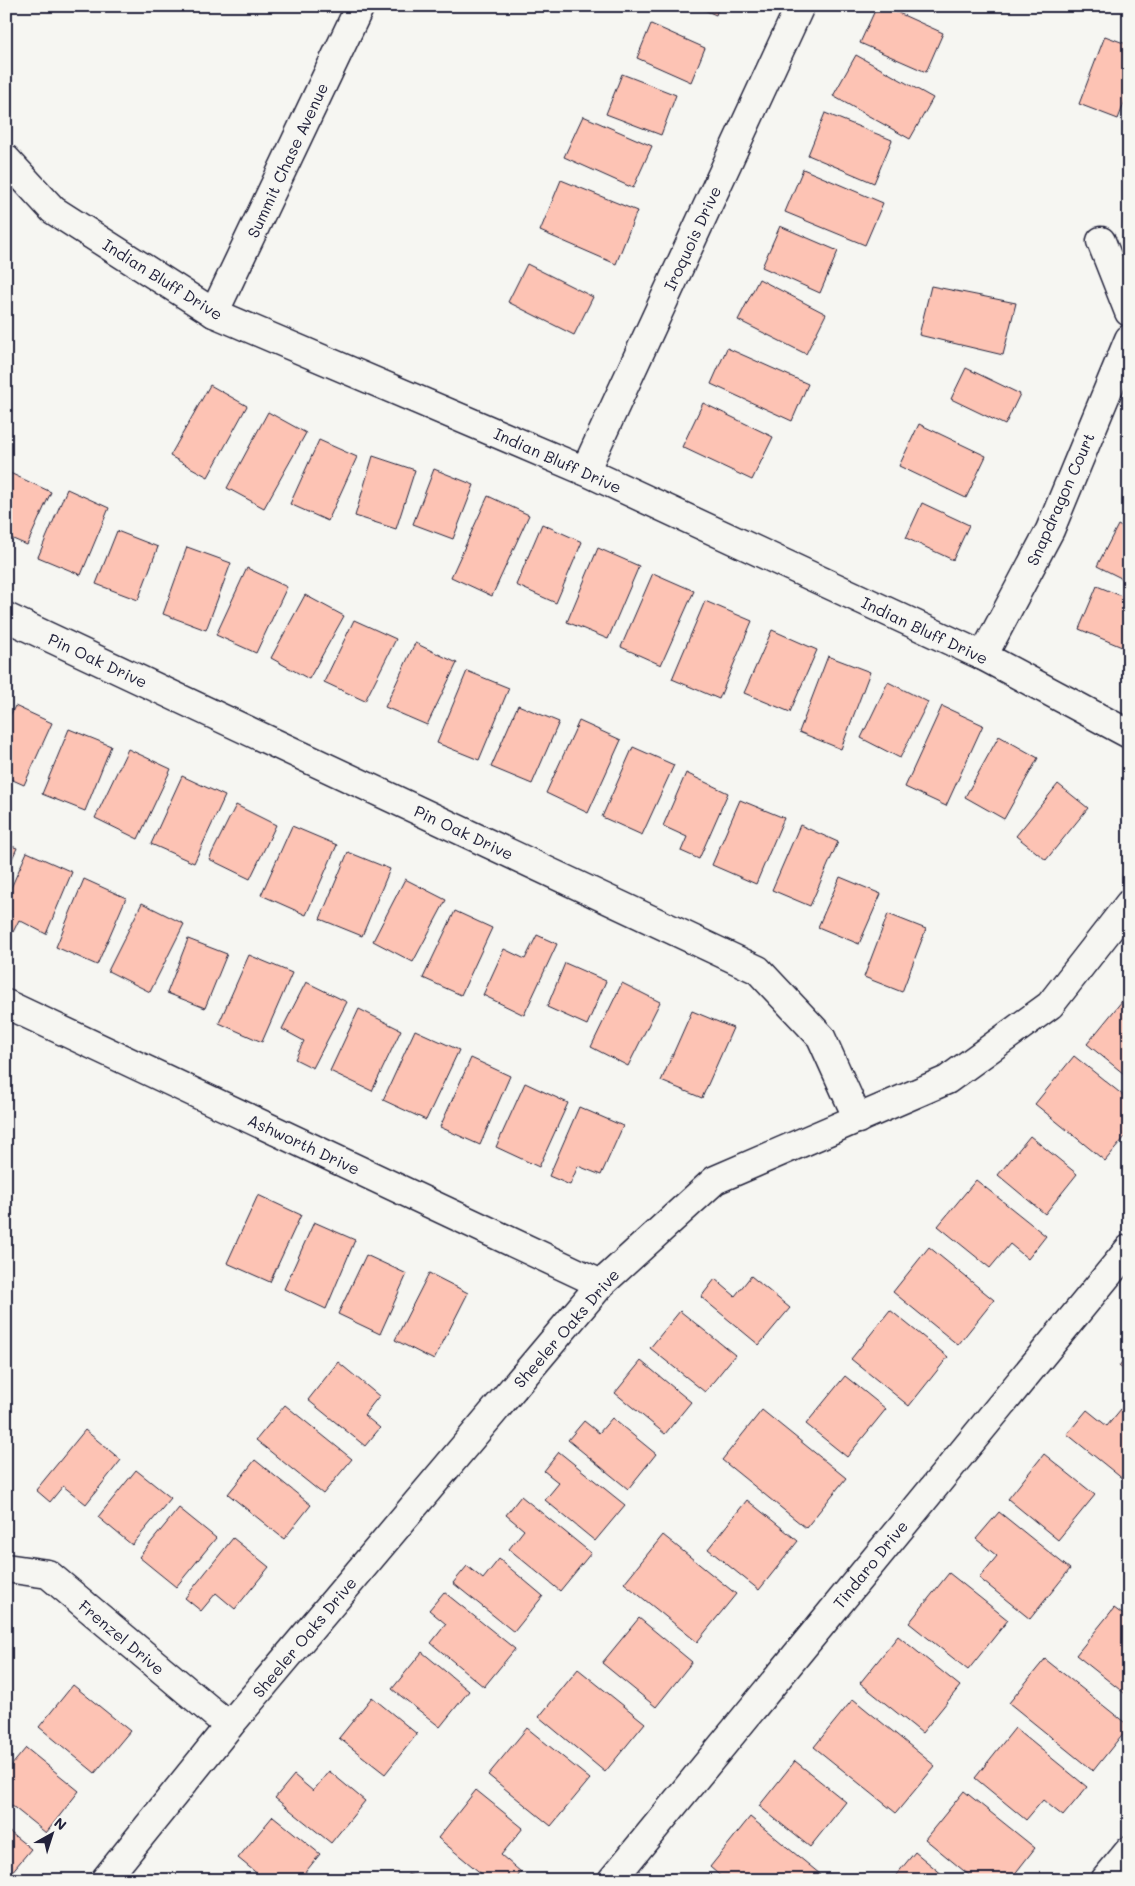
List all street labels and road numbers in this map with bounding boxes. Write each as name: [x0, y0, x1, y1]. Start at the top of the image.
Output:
street label: Summit Chase Avenue: [242, 79, 332, 241]
street label: Iroquois Drive: [659, 182, 725, 294]
street label: Indian Bluff Drive: [99, 234, 227, 324]
street label: Indian Bluff Drive: [491, 422, 625, 498]
street label: Snapdragon Court: [1021, 429, 1099, 569]
street label: Indian Bluff Drive: [858, 591, 992, 669]
street label: Pin Oak Drive: [45, 628, 151, 692]
street label: Pin Oak Drive: [411, 800, 517, 864]
street label: Ashworth Drive: [245, 1109, 363, 1179]
street label: Sheeler Oaks Drive: [508, 1264, 624, 1392]
street label: Tindaro Drive: [828, 1516, 912, 1612]
street label: Sheeler Oaks Drive: [247, 1572, 361, 1702]
street label: Frenzel Drive: [75, 1595, 169, 1679]

